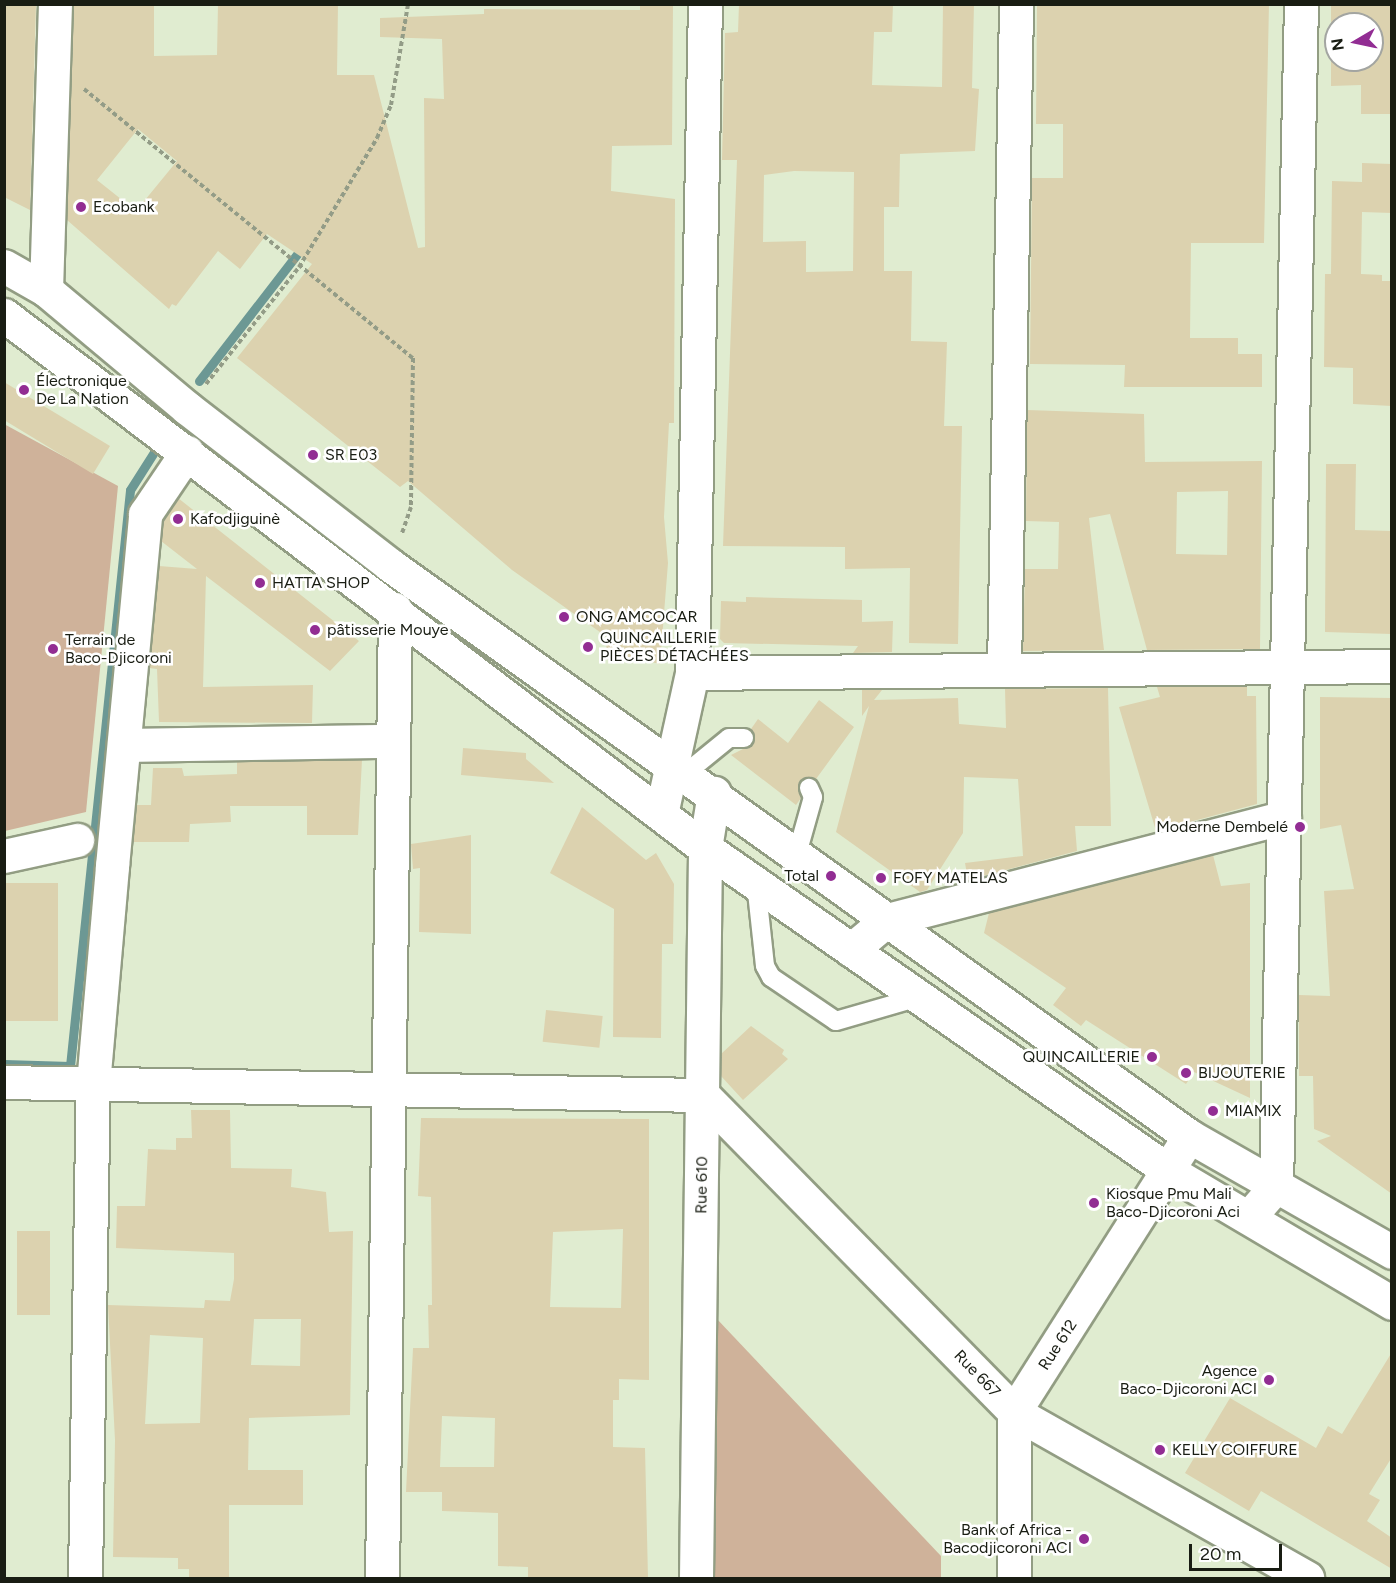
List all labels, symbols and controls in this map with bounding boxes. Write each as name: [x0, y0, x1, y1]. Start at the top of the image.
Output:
north arrow: [1324, 12, 1384, 72]
text: N: [1327, 37, 1348, 52]
place label: Ecobank: [93, 197, 155, 217]
marker: Ecobank: [74, 200, 88, 214]
place label: Électronique De La Nation: [36, 371, 129, 409]
marker: Électronique De La Nation: [17, 383, 31, 397]
place label: SR E03: [325, 445, 377, 465]
marker: SR E03: [306, 448, 320, 462]
place label: Kafodjiguinè: [190, 509, 280, 529]
marker: Kafodjiguinè: [171, 512, 185, 526]
place label: HATTA SHOP: [272, 573, 370, 593]
marker: HATTA SHOP: [253, 576, 267, 590]
place label: ONG AMCOCAR: [576, 607, 698, 627]
marker: ONG AMCOCAR: [557, 610, 571, 624]
place label: pâtisserie Mouye: [327, 620, 449, 640]
marker: pâtisserie Mouye: [308, 623, 322, 637]
place label: QUINCAILLERIE PIÈCES DÉTACHÉES: [600, 628, 749, 666]
place label: Terrain de Baco-Djicoroni: [65, 630, 172, 668]
marker: QUINCAILLERIE PIÈCES DÉTACHÉES: [581, 640, 595, 654]
marker: Terrain de Baco-Djicoroni: [46, 642, 60, 656]
place label: Moderne Dembelé: [1156, 817, 1288, 837]
marker: Moderne Dembelé: [1293, 820, 1307, 834]
place label: Total: [784, 866, 819, 886]
place label: FOFY MATELAS: [893, 868, 1008, 888]
marker: Total: [824, 869, 838, 883]
marker: FOFY MATELAS: [874, 871, 888, 885]
place label: QUINCAILLERIE: [1023, 1047, 1140, 1067]
marker: QUINCAILLERIE: [1145, 1050, 1159, 1064]
place label: BIJOUTERIE: [1198, 1063, 1286, 1083]
marker: BIJOUTERIE: [1179, 1066, 1193, 1080]
place label: MIAMIX: [1225, 1101, 1281, 1121]
marker: MIAMIX: [1206, 1104, 1220, 1118]
street label: Rue 610: [692, 1156, 712, 1214]
place label: Kiosque Pmu Mali Baco-Djicoroni Aci: [1106, 1184, 1240, 1222]
marker: Kiosque Pmu Mali Baco-Djicoroni Aci: [1087, 1196, 1101, 1210]
street label: Rue 612: [1035, 1316, 1081, 1374]
street label: Rue 667: [950, 1346, 1004, 1402]
place label: Agence Baco-Djicoroni ACI: [1120, 1361, 1257, 1399]
marker: Agence Baco-Djicoroni ACI: [1262, 1373, 1276, 1387]
place label: KELLY COIFFURE: [1172, 1440, 1298, 1460]
marker: KELLY COIFFURE: [1153, 1443, 1167, 1457]
place label: Bank of Africa - Bacodjicoroni ACI: [943, 1520, 1072, 1558]
marker: Bank of Africa - Bacodjicoroni ACI: [1077, 1532, 1091, 1546]
scale bar: [1192, 1532, 1285, 1570]
text: 20 m: [1200, 1543, 1241, 1565]

